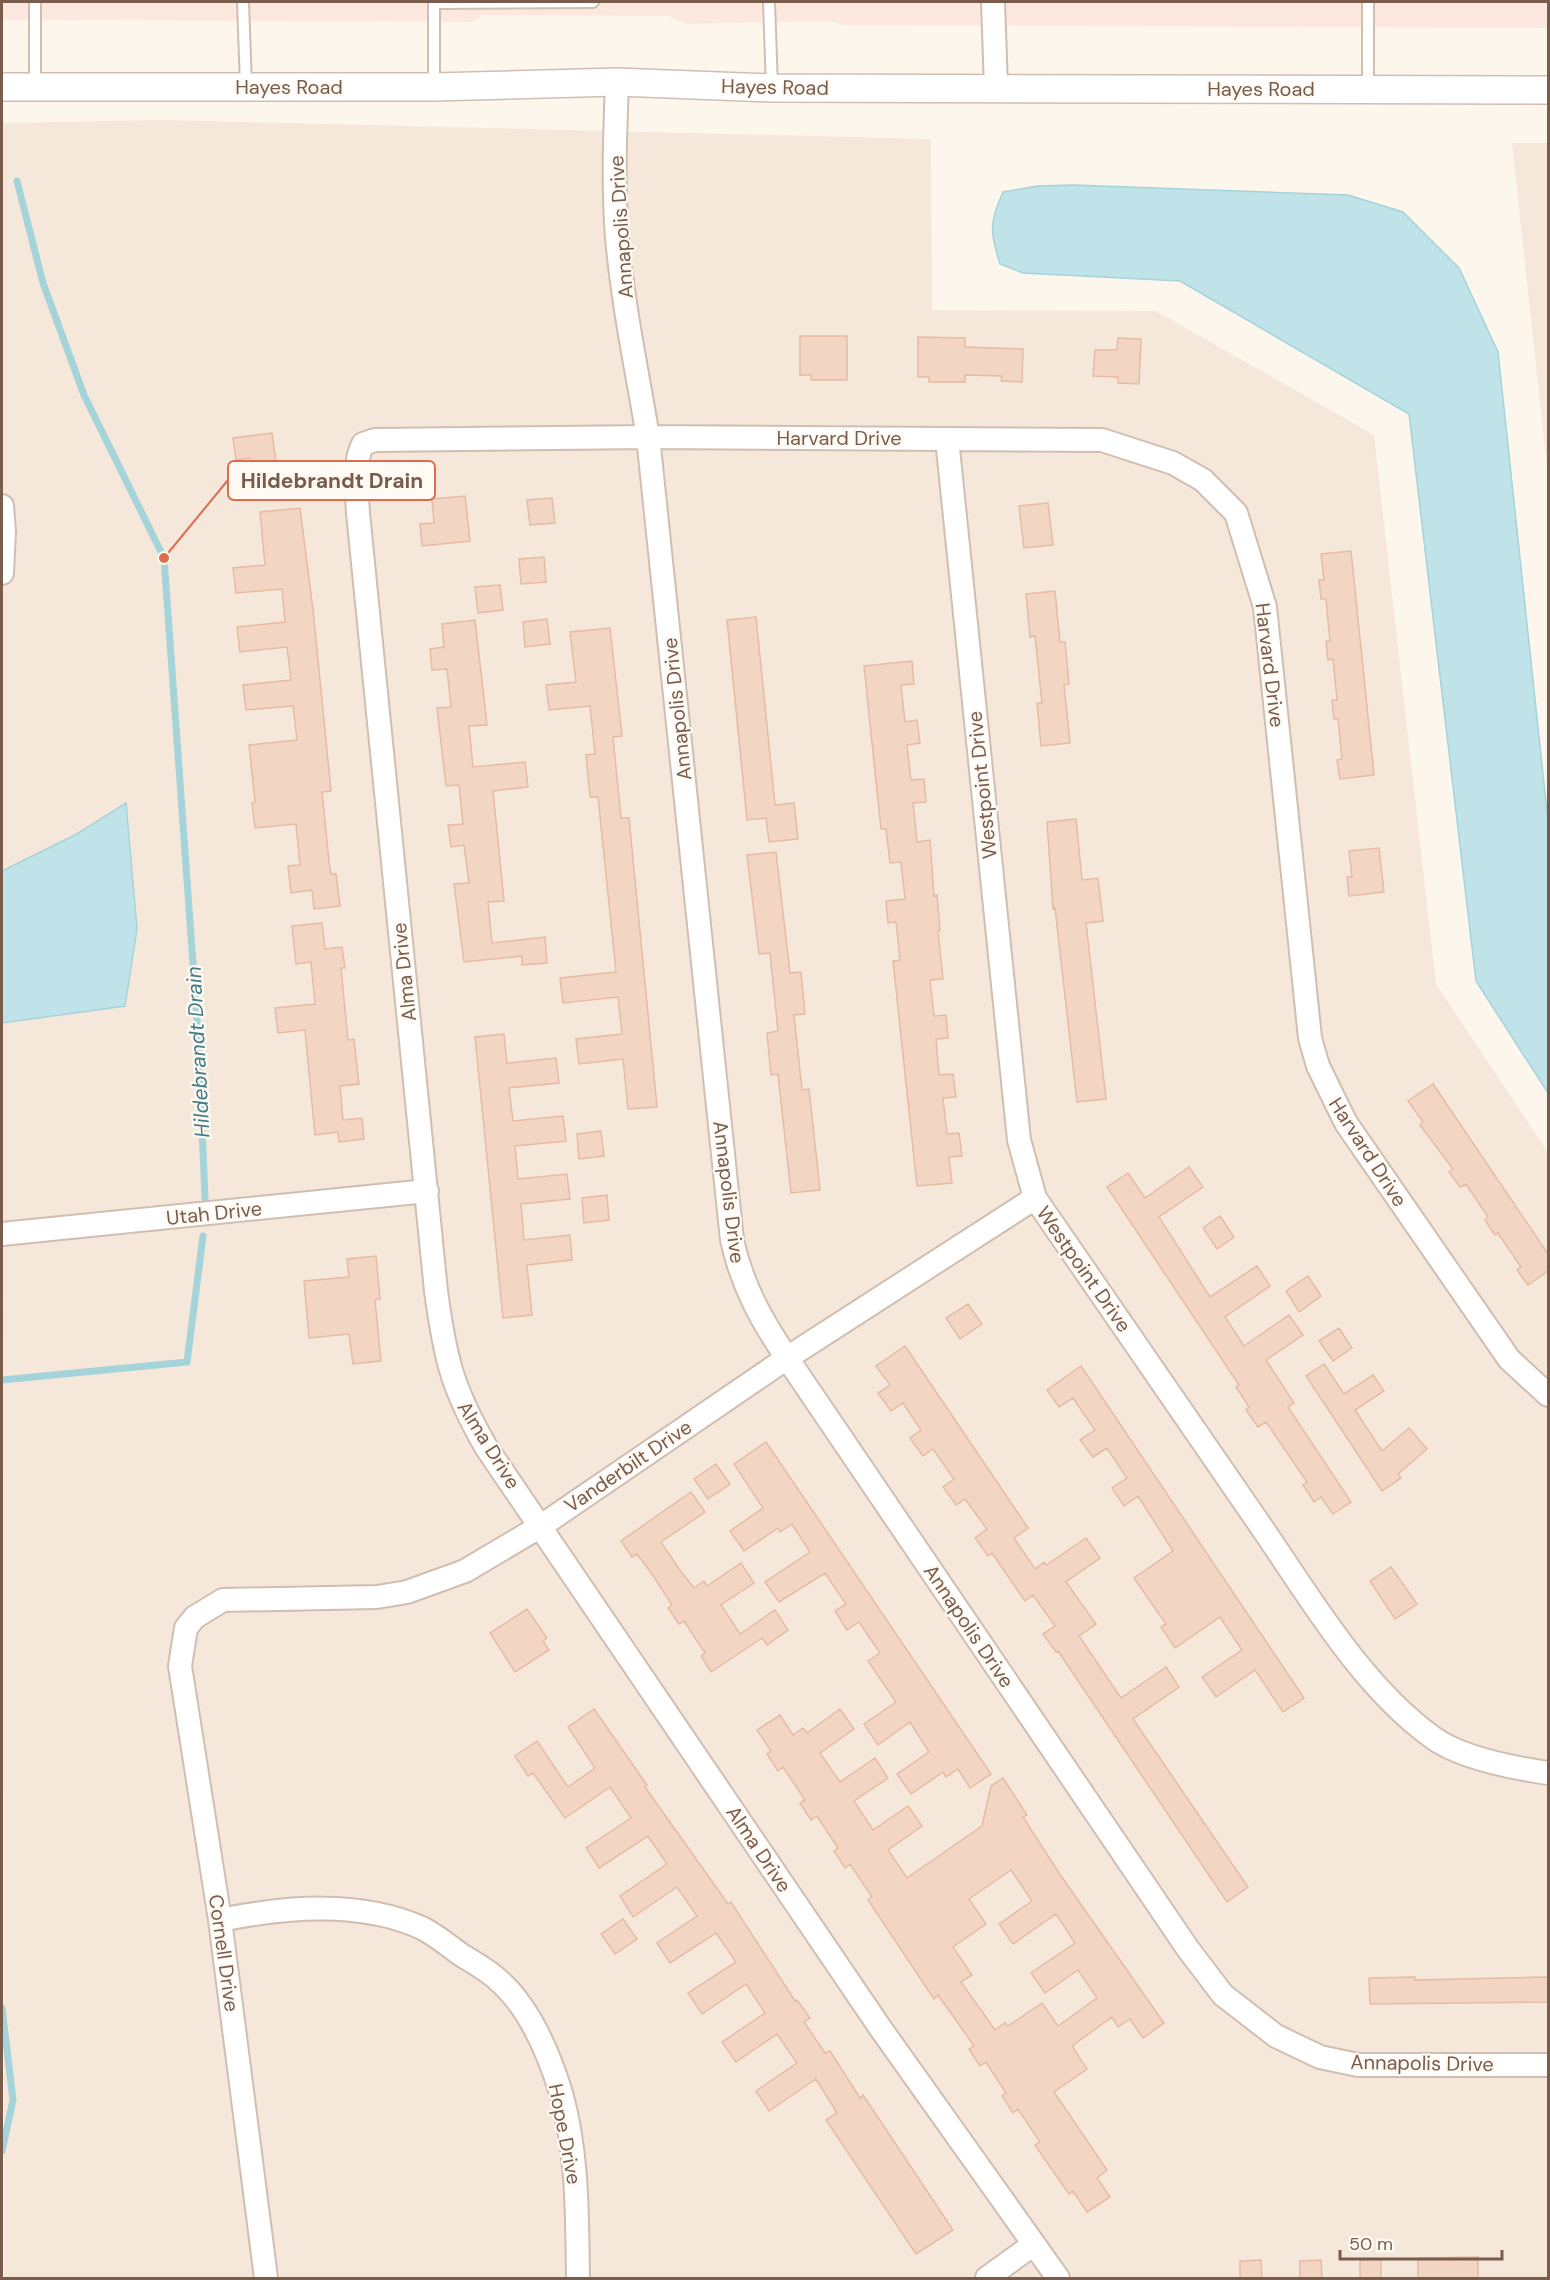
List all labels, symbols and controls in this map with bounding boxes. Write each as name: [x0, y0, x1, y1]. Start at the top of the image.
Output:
street label: Hayes Road: [721, 73, 829, 101]
street label: Hayes Road: [235, 74, 343, 100]
street label: Hayes Road: [1207, 76, 1315, 102]
street label: Annapolis Drive: [603, 155, 639, 299]
street label: Harvard Drive: [776, 425, 902, 451]
callout: Hildebrandt Drain: [228, 461, 435, 500]
text: Hildebrandt Drain: [241, 467, 423, 495]
street label: Harvard Drive: [1249, 601, 1291, 729]
street label: Annapolis Drive: [657, 636, 697, 782]
street label: Westpoint Drive: [961, 710, 1003, 860]
street label: Alma Drive: [386, 921, 422, 1023]
water label: Hildebrandt Drain: [180, 966, 216, 1138]
street label: Harvard Drive: [1323, 1092, 1413, 1212]
street label: Annapolis Drive: [707, 1119, 751, 1265]
street label: Utah Drive: [165, 1195, 263, 1231]
street label: Westpoint Drive: [1031, 1201, 1137, 1337]
street label: Alma Drive: [452, 1396, 526, 1494]
street label: Vanderbilt Drive: [559, 1414, 697, 1518]
street label: Annapolis Drive: [918, 1559, 1020, 1693]
street label: Alma Drive: [721, 1801, 797, 1897]
street label: Cornell Drive: [203, 1893, 245, 2013]
street label: Annapolis Drive: [1350, 2049, 1494, 2077]
street label: Hope Drive: [543, 2081, 587, 2187]
scale bar: [1340, 2223, 1502, 2261]
text: 50 m: [1349, 2232, 1393, 2256]

